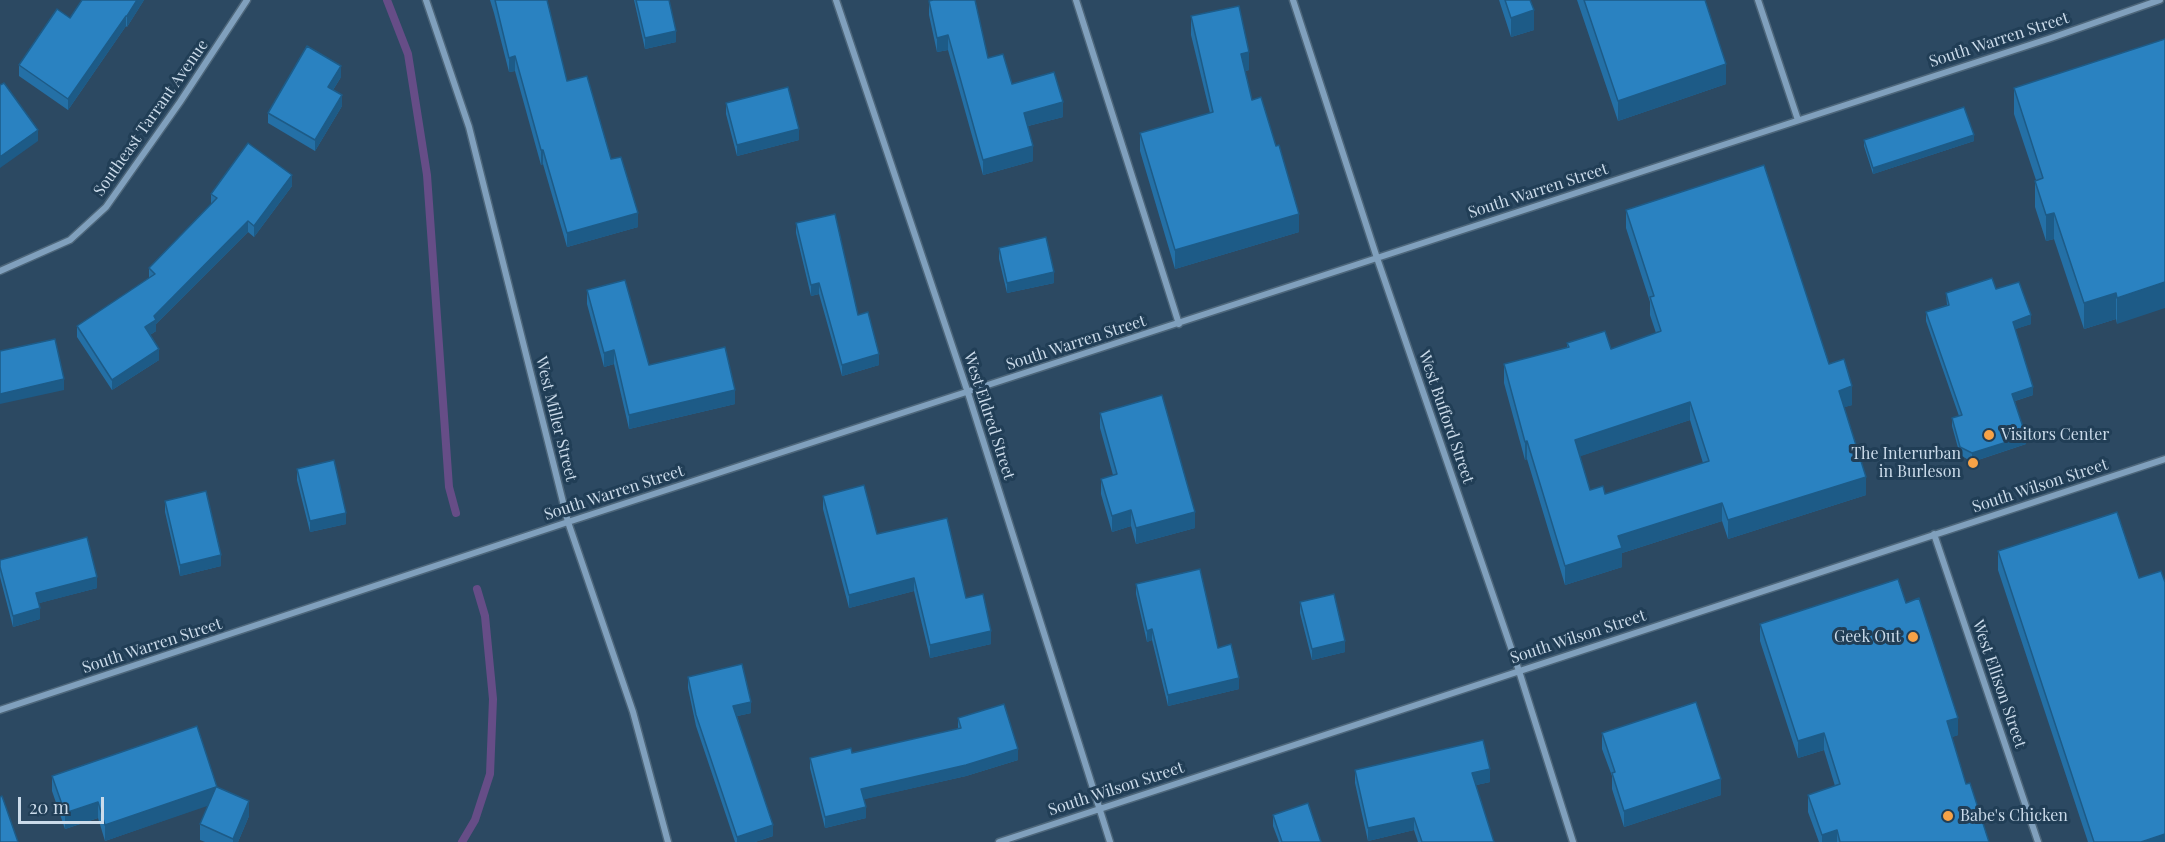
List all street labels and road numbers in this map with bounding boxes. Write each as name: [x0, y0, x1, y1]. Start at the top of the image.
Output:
street label: South Warren Street: [1927, 8, 2071, 72]
street label: Southeast Tarrant Avenue: [90, 36, 212, 200]
street label: South Warren Street: [1466, 159, 1610, 223]
street label: South Warren Street: [1004, 311, 1148, 375]
street label: West Bufford Street: [1414, 348, 1478, 486]
street label: West Eldred Street: [959, 350, 1019, 482]
street label: West Miller Street: [531, 355, 581, 483]
street label: South Wilson Street: [1970, 455, 2110, 517]
street label: South Warren Street: [542, 461, 686, 525]
street label: South Wilson Street: [1508, 606, 1648, 668]
street label: South Warren Street: [80, 614, 224, 678]
street label: West Ellison Street: [1968, 617, 2030, 751]
street label: South Wilson Street: [1046, 758, 1186, 820]

